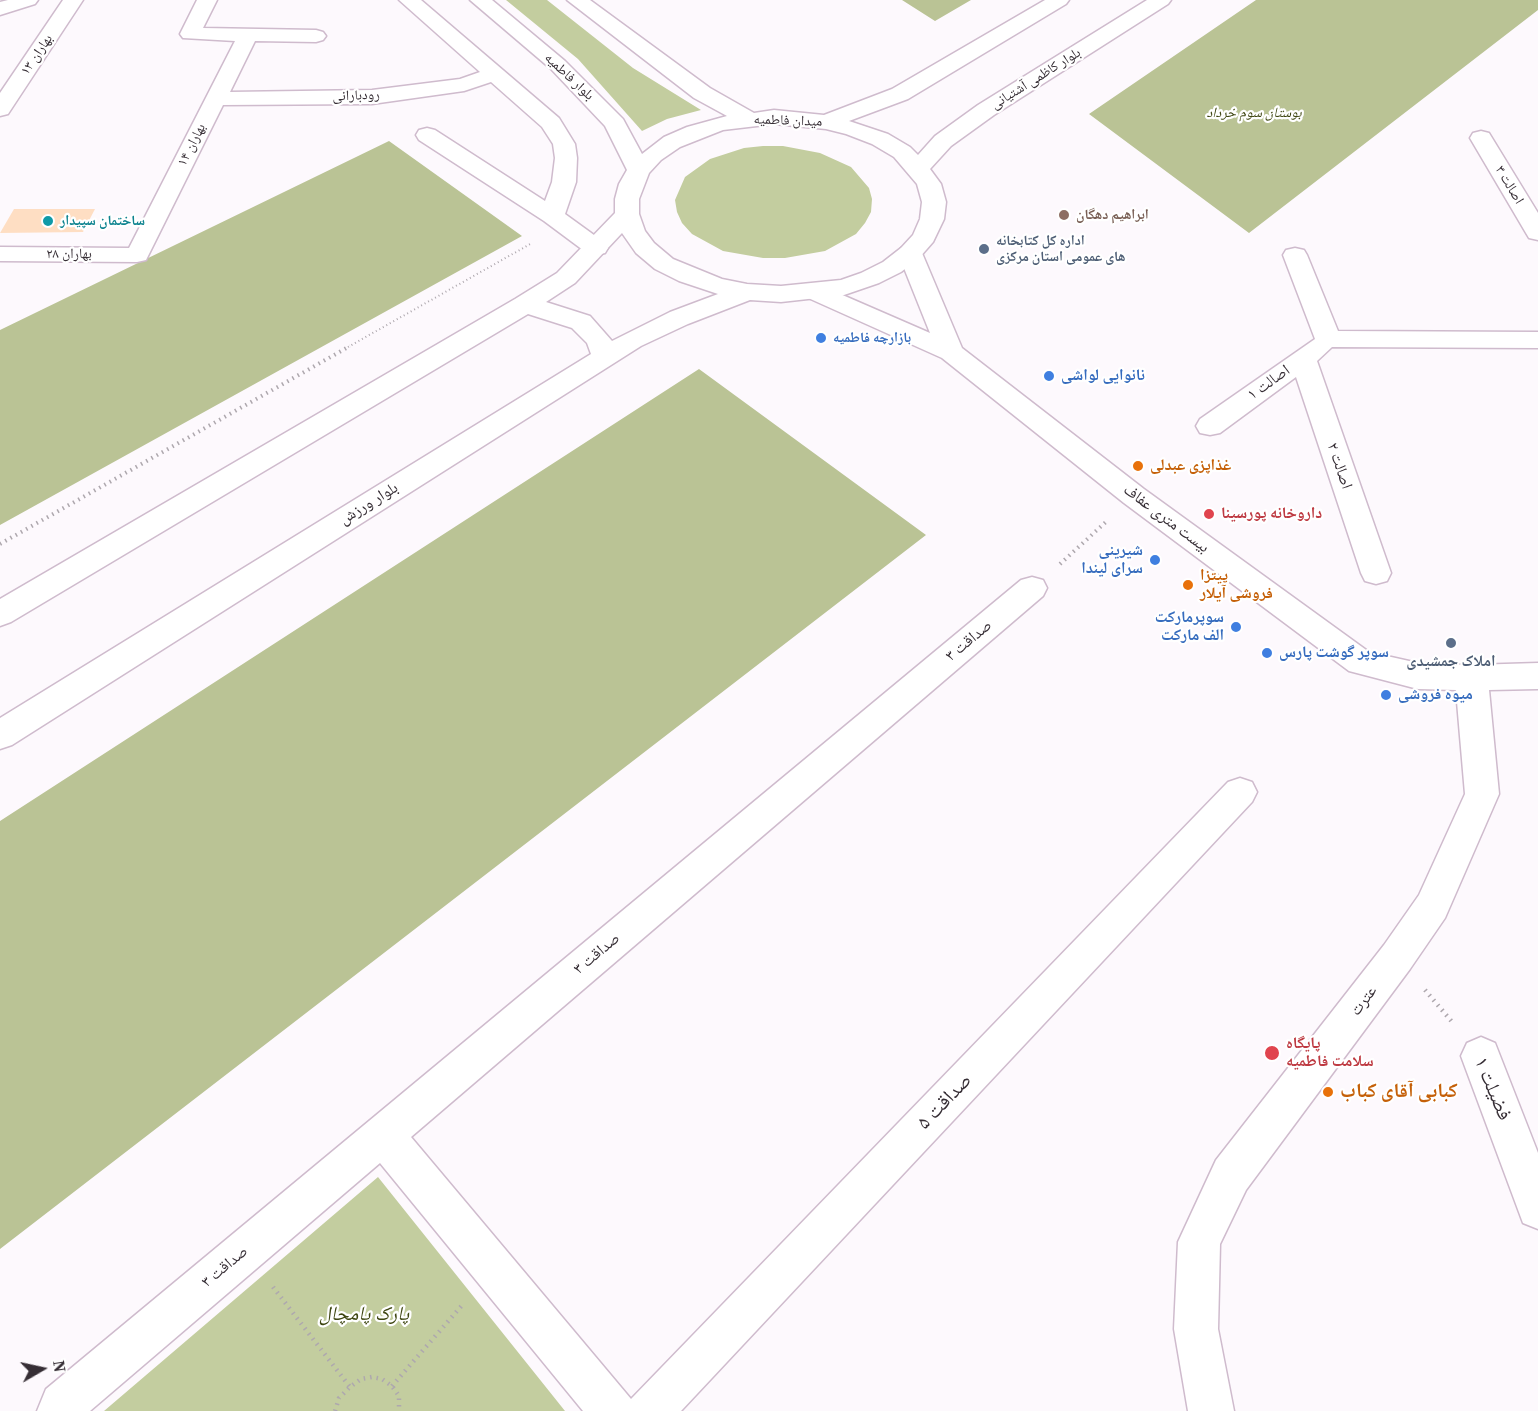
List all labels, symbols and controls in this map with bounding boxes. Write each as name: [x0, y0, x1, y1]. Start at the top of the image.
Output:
street label: بهاران ۱۳: [17, 31, 57, 79]
street label: بلوار کاظمی آشتیانی: [988, 45, 1084, 113]
street label: بلوار فاطمیه: [541, 50, 597, 104]
street label: رودبارانی: [332, 87, 380, 105]
park label: بوستان سوم خرداد: [1206, 105, 1302, 121]
street label: میدان فاطمیه: [753, 111, 823, 131]
street label: بهاران ۱۴: [174, 121, 210, 169]
street label: اصالت ۳: [1491, 163, 1527, 207]
place label: ابراهیم دهگان: [1076, 207, 1149, 223]
marker: ابراهیم دهگان: [1057, 208, 1071, 222]
place label: ساختمان سپیدار: [60, 213, 145, 229]
marker: ساختمان سپیدار: [41, 214, 55, 228]
place label: اداره کل کتابخانه های عمومی استان مرکزی: [996, 233, 1125, 266]
marker: اداره کل کتابخانه های عمومی استان مرکزی: [977, 242, 991, 256]
street label: بهاران ۲۸: [46, 246, 92, 262]
place label: بازارچه فاطمیه: [833, 330, 911, 346]
marker: بازارچه فاطمیه: [814, 331, 828, 345]
street label: اصالت ۱: [1244, 361, 1294, 405]
place label: نانوایی لواشی: [1061, 366, 1145, 386]
marker: نانوایی لواشی: [1042, 369, 1056, 383]
street label: اصالت ۲: [1322, 440, 1356, 492]
place label: غذاپزی عبدلی: [1150, 456, 1231, 476]
marker: غذاپزی عبدلی: [1131, 459, 1145, 473]
street label: بلوار ورزش: [336, 478, 402, 530]
street label: بیست متری عفاف: [1119, 480, 1213, 558]
place label: داروخانه پورسینا: [1221, 504, 1322, 524]
marker: داروخانه پورسینا: [1202, 507, 1216, 521]
place label: شیرینی سرای لیندا: [1081, 541, 1143, 579]
marker: شیرینی سرای لیندا: [1148, 553, 1162, 567]
place label: پیتزا فروشی آیلار: [1200, 566, 1273, 604]
marker: پیتزا فروشی آیلار: [1181, 578, 1195, 592]
place label: سوپرمارکت الف مارکت: [1155, 608, 1224, 646]
street label: صداقت ۳: [942, 616, 996, 666]
marker: سوپرمارکت الف مارکت: [1229, 620, 1243, 634]
marker: املاک جمشیدی: [1444, 636, 1458, 650]
place label: سوپر گوشت پارس: [1279, 643, 1389, 663]
marker: سوپر گوشت پارس: [1260, 646, 1274, 660]
place label: املاک جمشیدی: [1406, 652, 1496, 672]
place label: میوه فروشی: [1398, 685, 1473, 705]
marker: میوه فروشی: [1379, 688, 1393, 702]
street label: صداقت ۳: [570, 929, 624, 979]
street label: عترت: [1347, 982, 1381, 1020]
place label: پایگاه سلامت فاطمیه: [1286, 1034, 1374, 1072]
marker: پایگاه سلامت فاطمیه: [1263, 1044, 1281, 1062]
street label: فضیلت ۱: [1468, 1054, 1516, 1124]
street label: صداقت ۵: [913, 1069, 977, 1135]
place label: کبابی آقای کباب: [1340, 1080, 1458, 1104]
marker: کبابی آقای کباب: [1321, 1085, 1335, 1099]
street label: صداقت ۳: [198, 1242, 252, 1292]
park label: پارک پامچال: [319, 1303, 409, 1327]
north arrow: [12, 1339, 72, 1399]
text: N: [48, 1359, 72, 1374]

